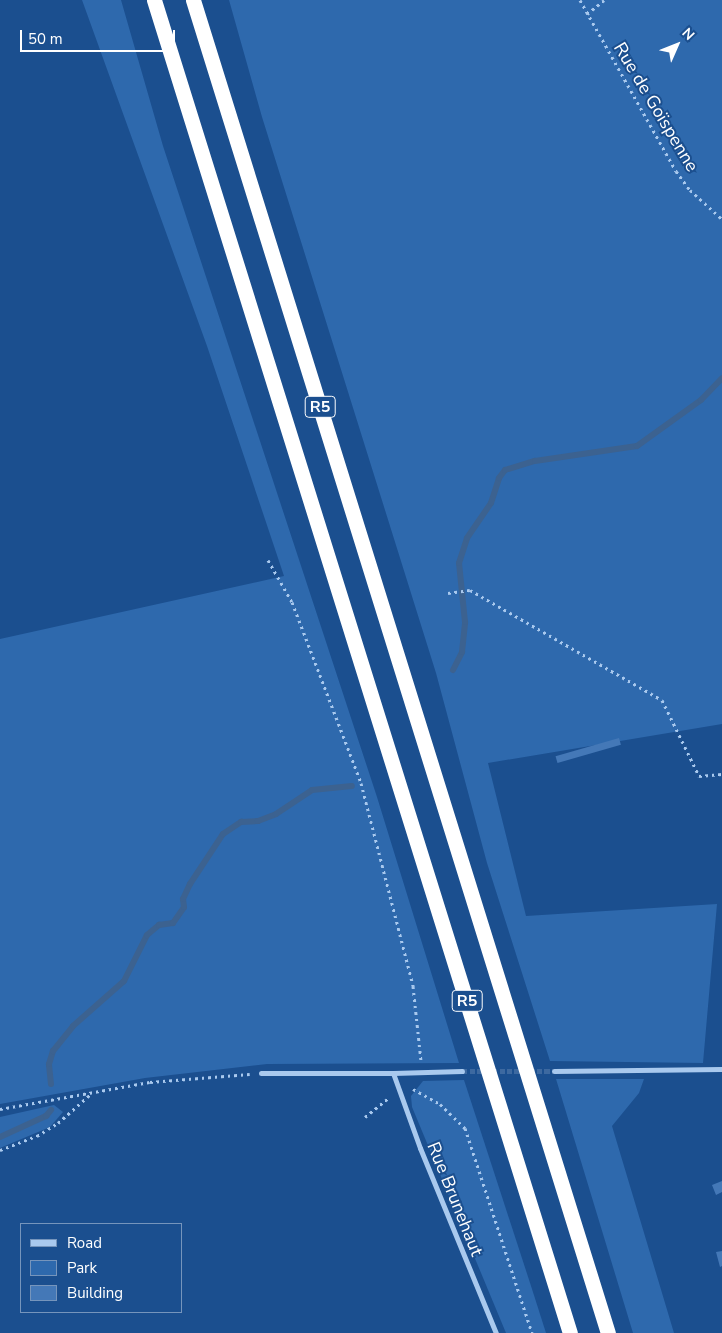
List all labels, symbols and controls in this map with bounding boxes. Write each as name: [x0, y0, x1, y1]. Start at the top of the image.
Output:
scale bar: [22, 20, 178, 52]
north arrow: [652, 20, 702, 70]
text: N: [678, 24, 699, 45]
text: 50 m: [28, 29, 63, 49]
street label: Rue de Goïspenne: [609, 38, 703, 176]
road number: R5: [304, 394, 336, 421]
road number: R5: [451, 988, 483, 1014]
street label: Rue Brunehaut: [422, 1139, 488, 1259]
legend: [20, 1223, 182, 1313]
text: Road: [67, 1233, 102, 1253]
text: Park: [67, 1258, 97, 1278]
text: Building: [67, 1283, 123, 1303]

